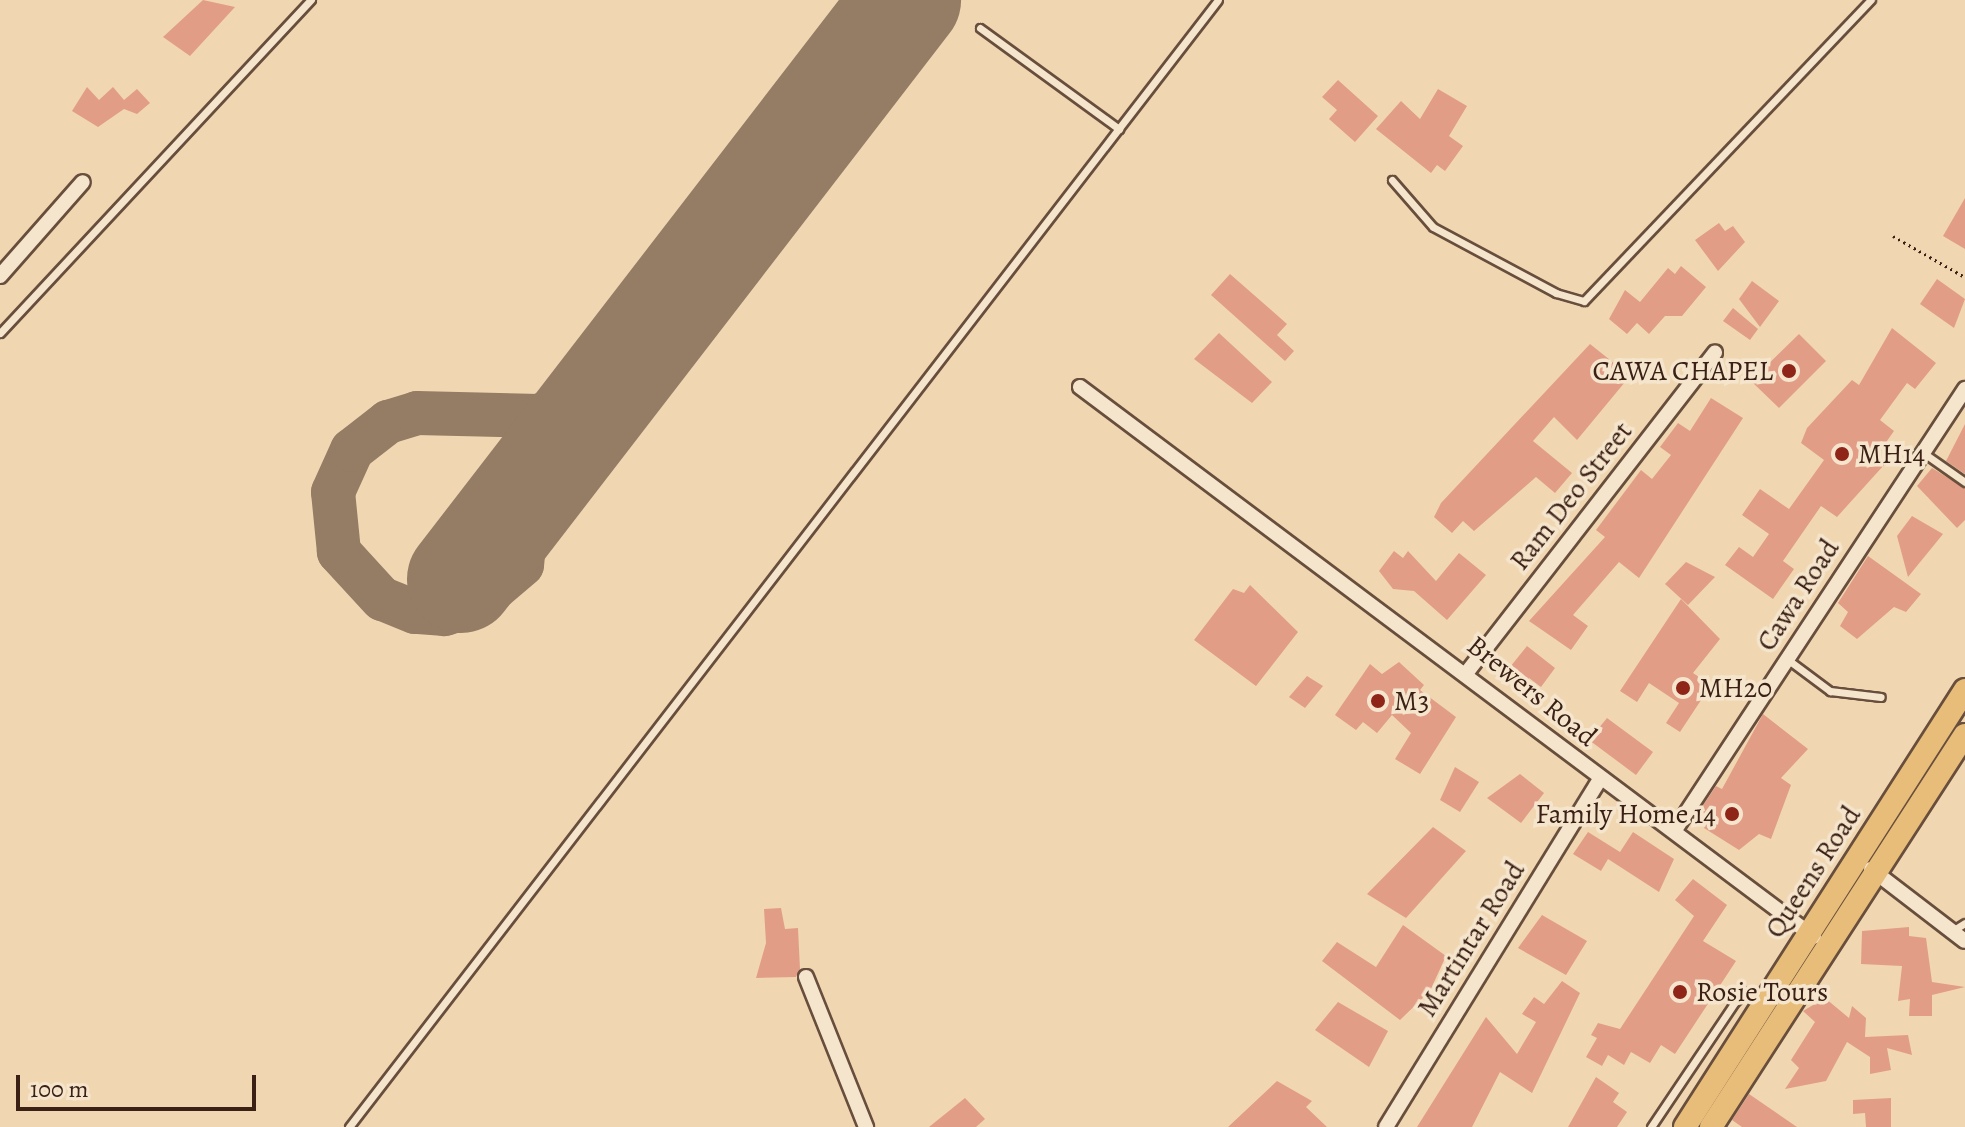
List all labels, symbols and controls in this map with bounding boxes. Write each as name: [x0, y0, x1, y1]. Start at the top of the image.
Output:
place label: CAWA CHAPEL: [1593, 354, 1773, 388]
marker: CAWA CHAPEL: [1780, 362, 1798, 380]
street label: Ram Deo Street: [1503, 415, 1639, 577]
place label: MH14: [1858, 437, 1925, 471]
marker: MH14: [1833, 445, 1851, 463]
street label: Cawa Road: [1750, 533, 1846, 657]
street label: Brewers Road: [1460, 629, 1604, 753]
place label: MH20: [1699, 671, 1772, 705]
marker: MH20: [1674, 679, 1692, 697]
place label: M3: [1394, 684, 1429, 718]
marker: M3: [1369, 692, 1387, 710]
place label: Family Home 14: [1536, 797, 1716, 831]
street label: Queens Road: [1758, 800, 1868, 944]
marker: Family Home 14: [1723, 805, 1741, 823]
street label: Martintar Road: [1410, 855, 1532, 1023]
place label: Rosie Tours: [1696, 975, 1828, 1009]
marker: Rosie Tours: [1671, 983, 1689, 1001]
scale bar: [20, 1059, 260, 1109]
text: 100 m: [30, 1073, 89, 1105]

